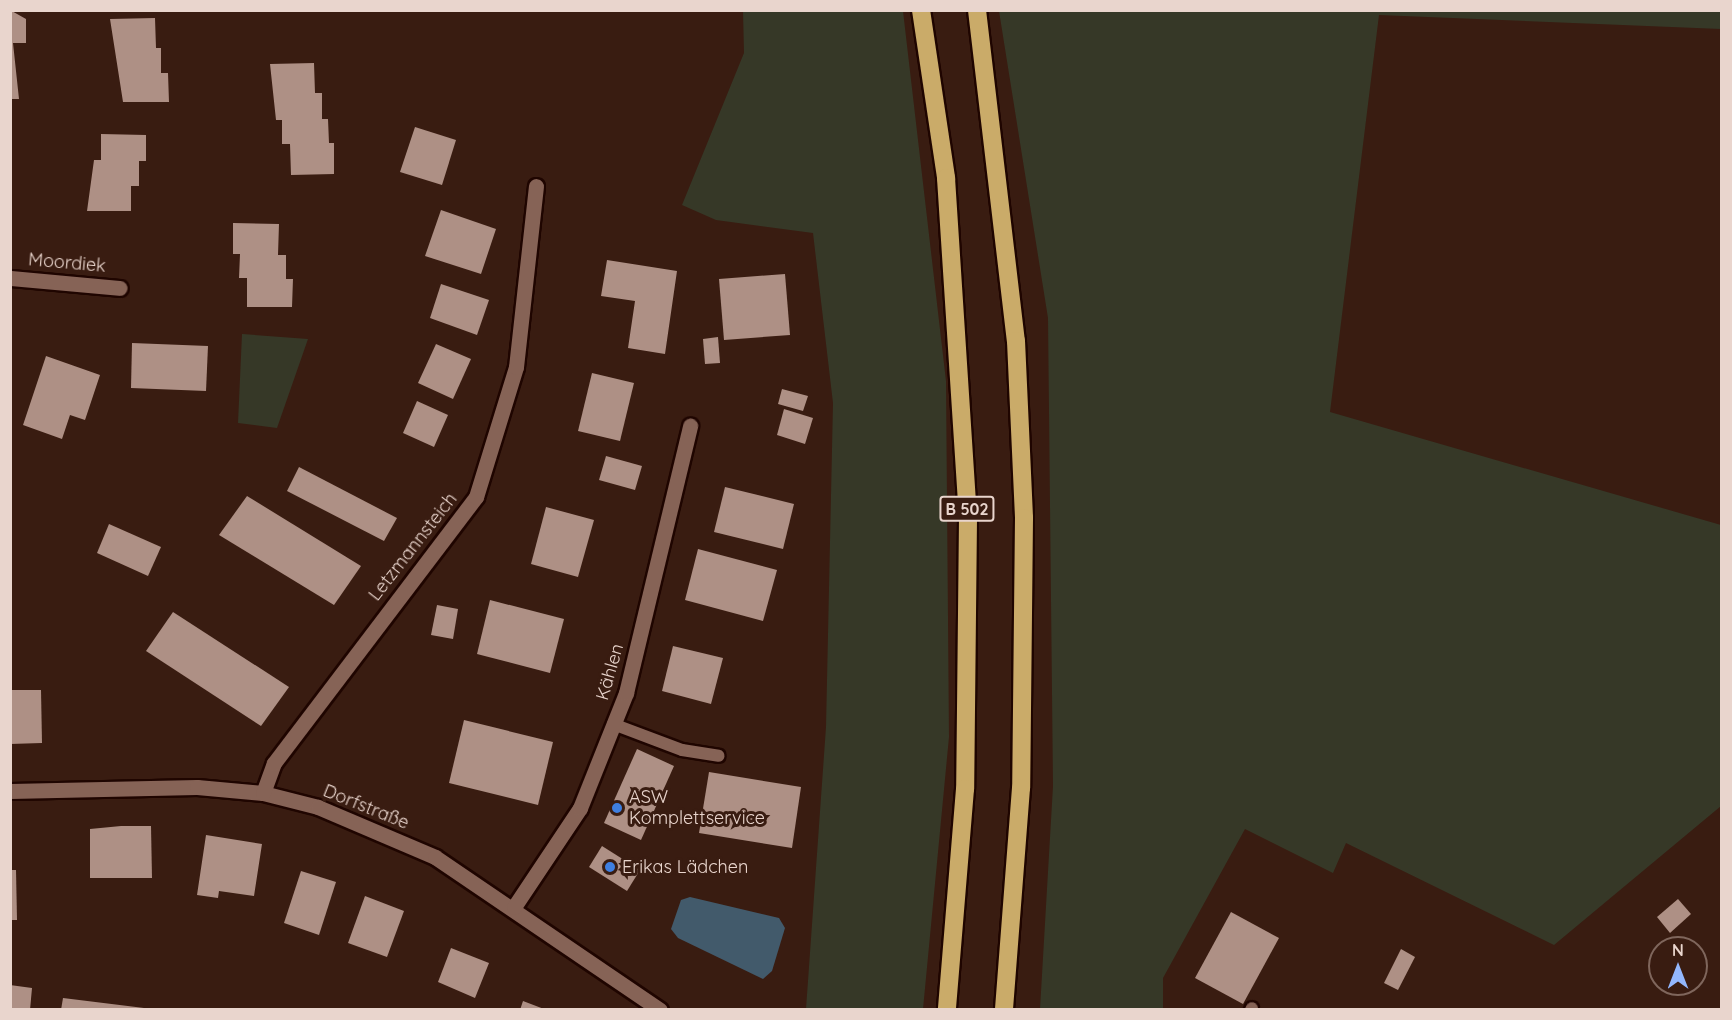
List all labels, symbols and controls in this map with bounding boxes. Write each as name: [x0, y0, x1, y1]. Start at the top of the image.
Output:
street label: Moordiek: [27, 249, 107, 277]
street label: Letzmannsteich: [364, 489, 462, 605]
road number: B 502: [938, 496, 996, 522]
street label: Kählen: [592, 641, 628, 703]
street label: Dorfstraße: [320, 780, 412, 834]
place label: ASW Komplettservice: [629, 787, 765, 830]
marker: ASW Komplettservice: [610, 801, 624, 815]
place label: Erikas Lädchen: [622, 856, 748, 878]
marker: Erikas Lädchen: [603, 860, 617, 874]
north arrow: [1648, 936, 1708, 996]
text: N: [1672, 940, 1684, 960]

